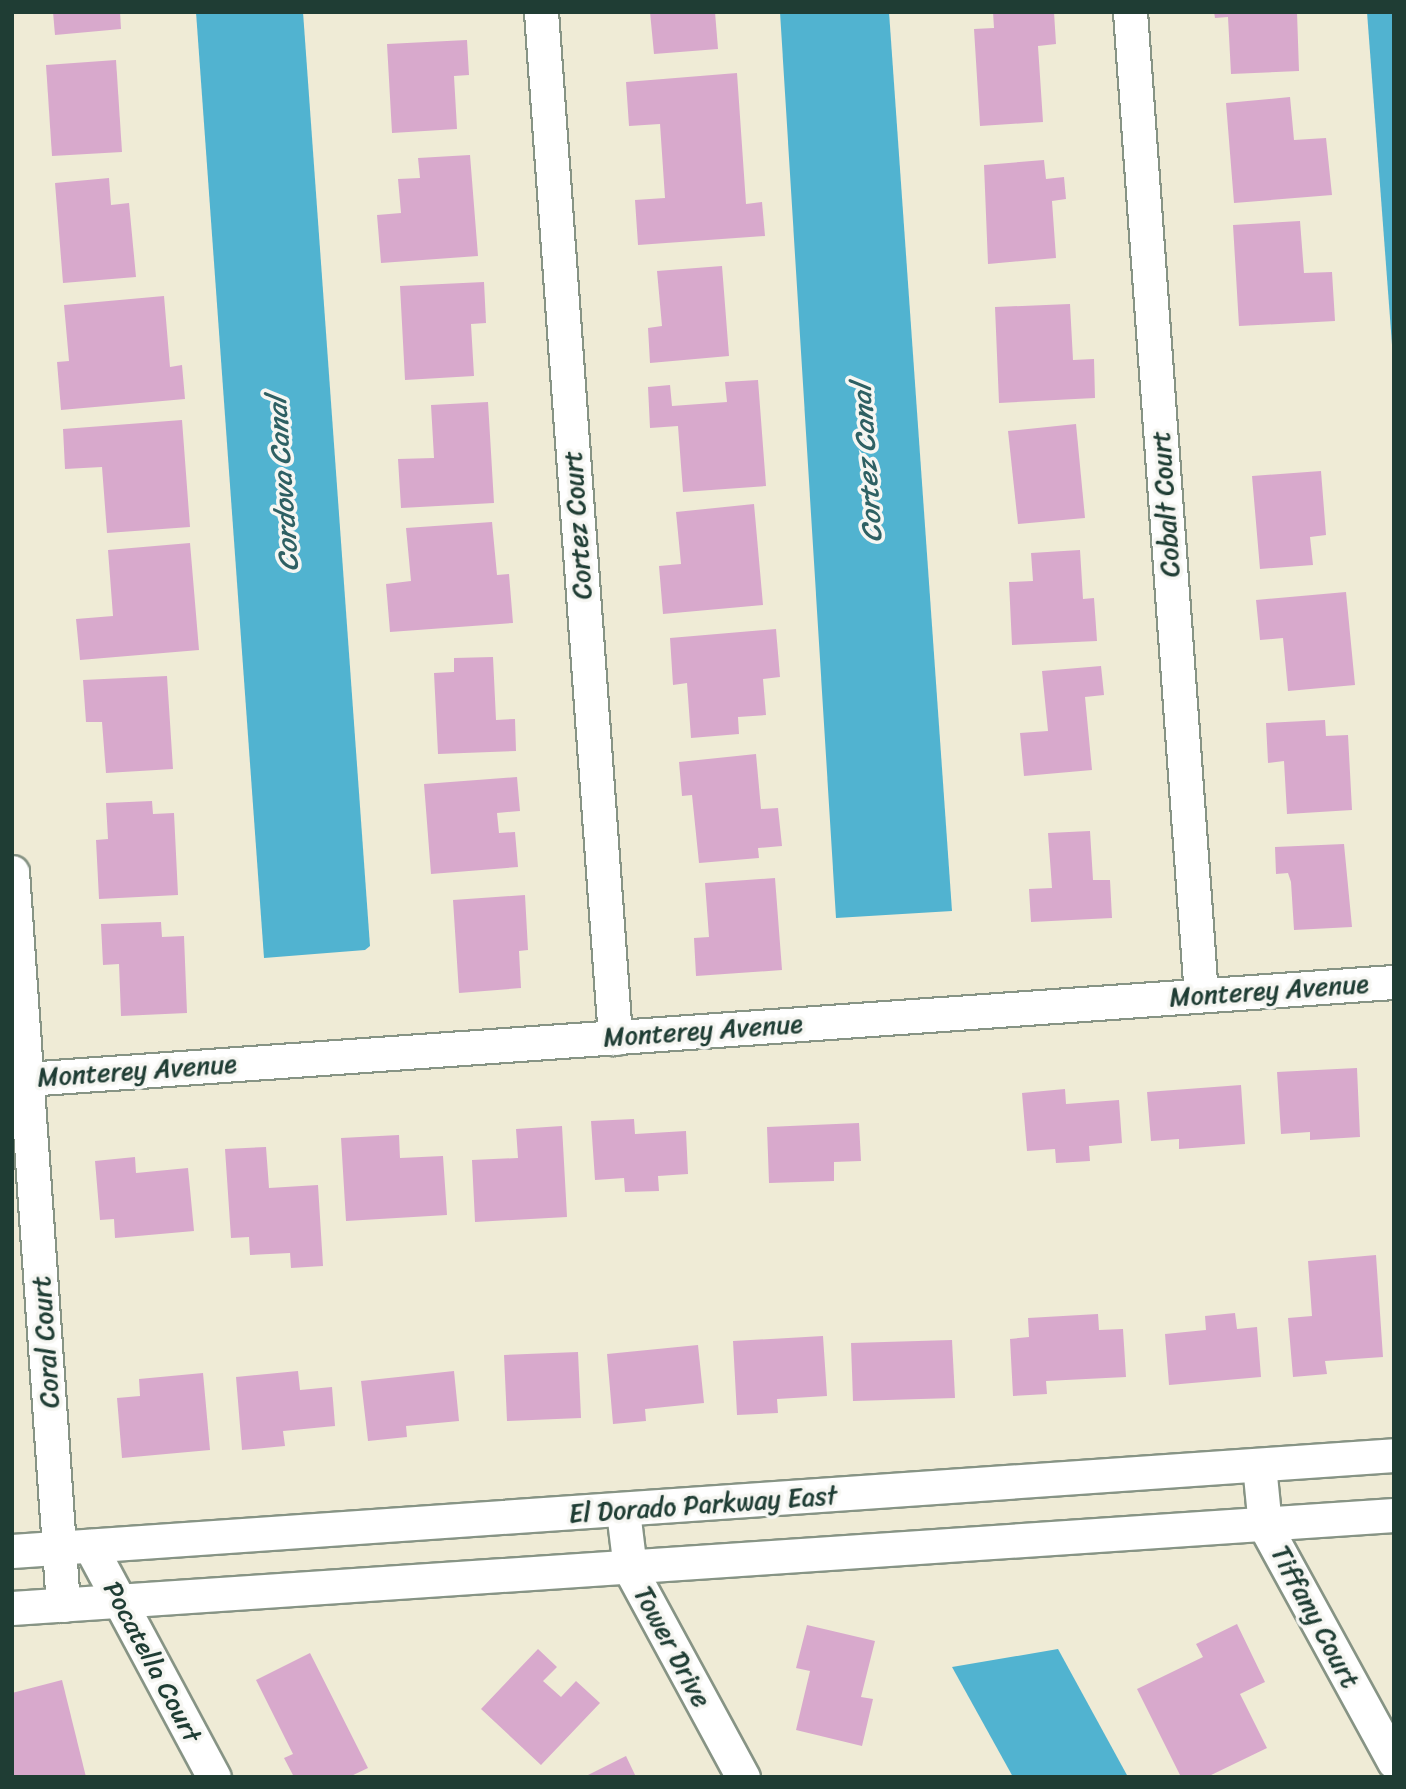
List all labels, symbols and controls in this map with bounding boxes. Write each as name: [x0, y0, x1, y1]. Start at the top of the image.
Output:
water label: Cortez Canal: [845, 383, 889, 543]
water label: Cordova Canal: [260, 395, 306, 573]
street label: Cobalt Court: [1145, 430, 1187, 578]
street label: Cortez Court: [557, 449, 599, 601]
street label: Monterey Avenue: [1168, 968, 1370, 1014]
street label: Monterey Avenue: [602, 1008, 804, 1054]
street label: Monterey Avenue: [36, 1048, 238, 1094]
street label: Coral Court: [26, 1275, 66, 1409]
street label: El Dorado Parkway East: [567, 1480, 839, 1530]
street label: Tiffany Court: [1264, 1540, 1366, 1694]
street label: Pocatella Court: [96, 1576, 208, 1748]
street label: Tower Drive: [627, 1581, 717, 1713]

